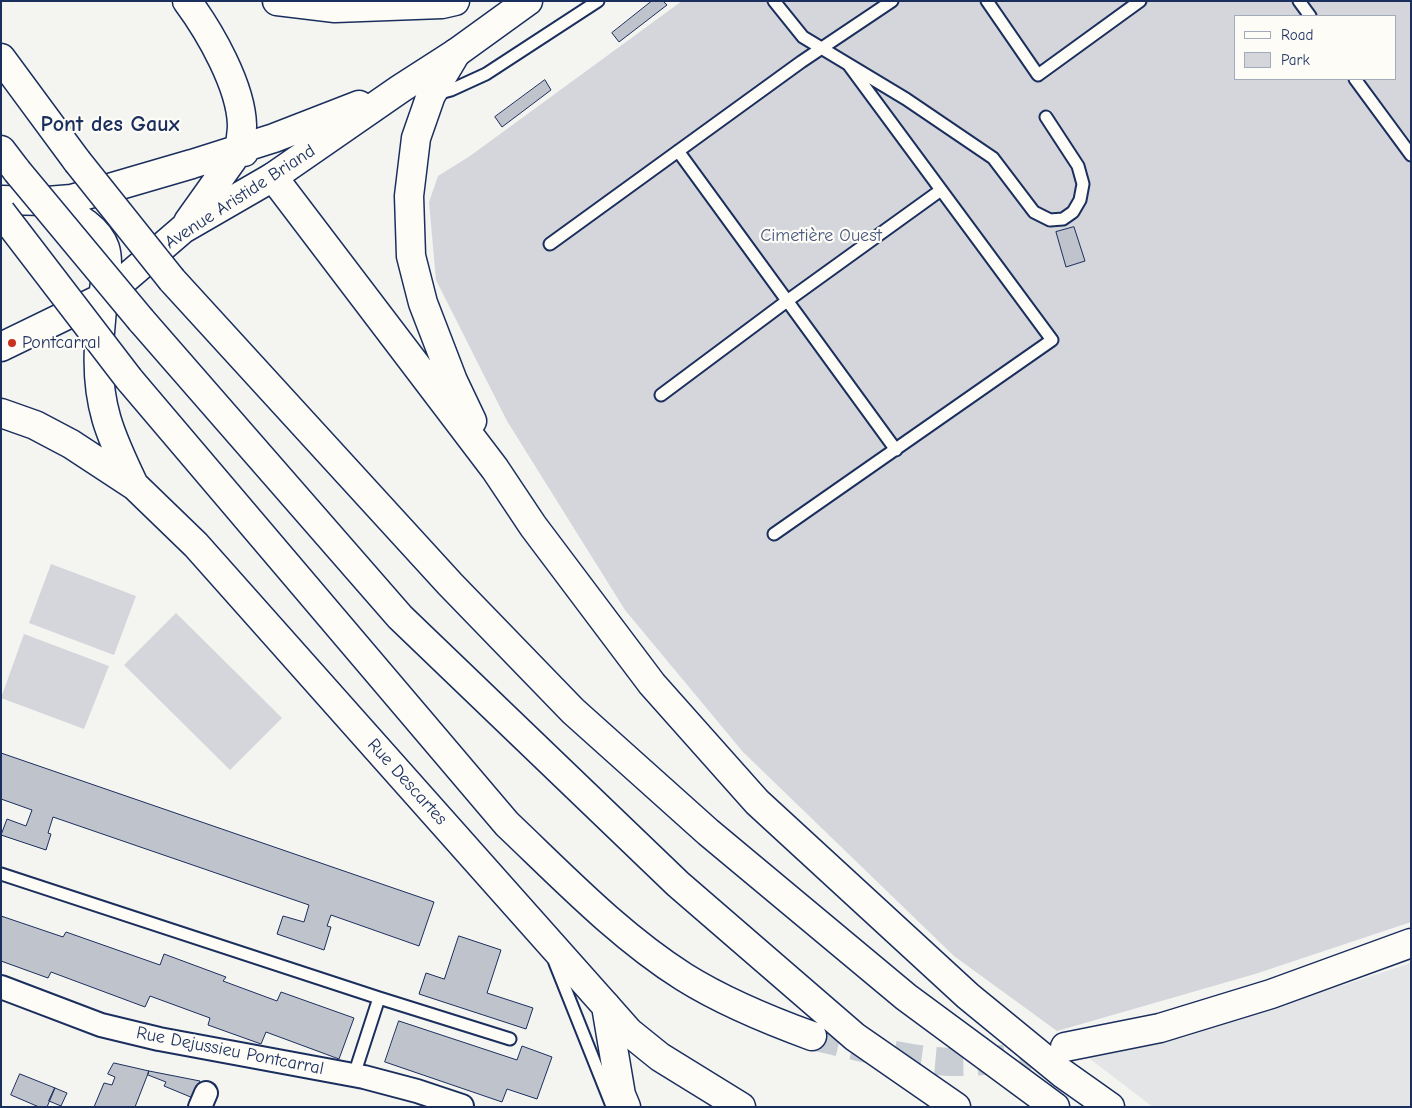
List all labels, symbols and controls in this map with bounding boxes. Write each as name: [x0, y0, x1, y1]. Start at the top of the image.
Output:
legend: [1234, 15, 1397, 80]
text: Road: [1281, 26, 1313, 44]
text: Park: [1281, 51, 1310, 69]
district label: Pont des Gaux: [41, 112, 179, 138]
street label: Avenue Aristide Briand: [161, 140, 319, 254]
park label: Cimetière Ouest: [760, 225, 882, 247]
place label: Pontcarral: [22, 332, 101, 354]
marker: Pontcarral: [6, 337, 18, 349]
street label: Rue Descartes: [363, 734, 451, 830]
street label: Rue Dejussieu Pontcarral: [134, 1022, 326, 1080]

